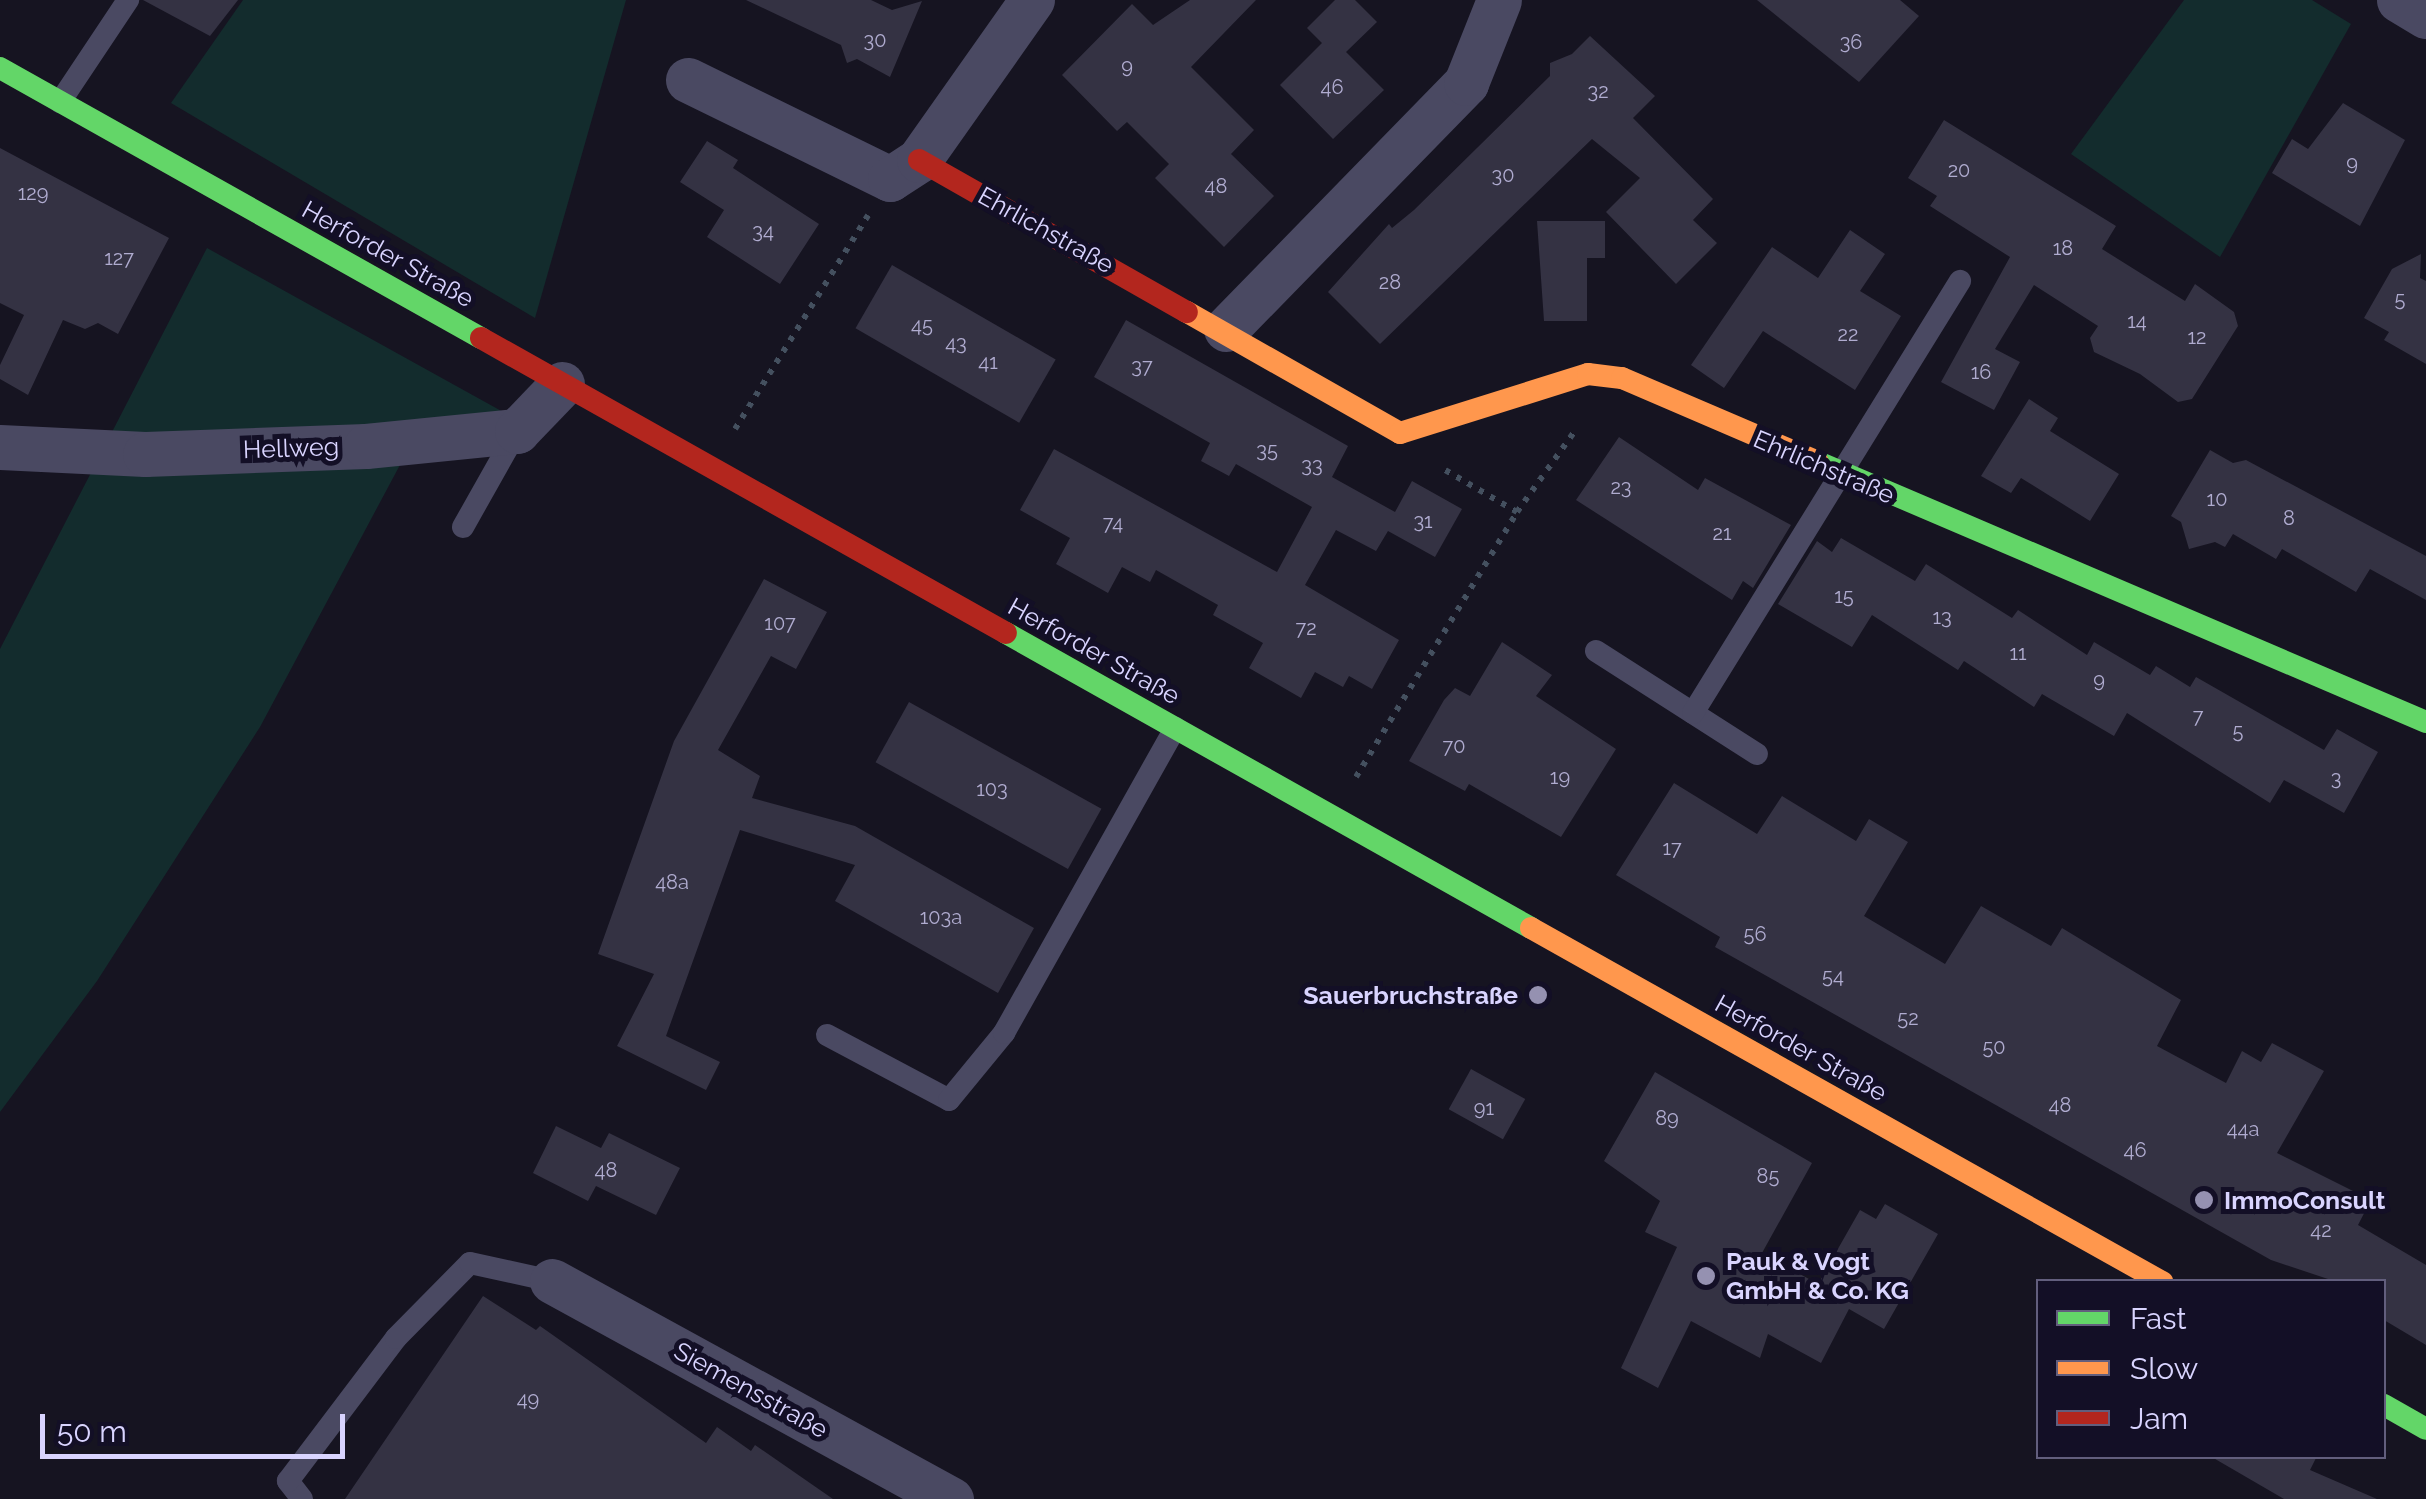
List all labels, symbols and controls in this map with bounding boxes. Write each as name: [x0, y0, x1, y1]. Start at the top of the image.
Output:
house number: 30: [864, 28, 886, 52]
house number: 36: [1840, 30, 1862, 54]
house number: 9: [1121, 54, 1133, 78]
house number: 46: [1321, 75, 1343, 99]
house number: 32: [1587, 79, 1609, 103]
house number: 9: [2346, 151, 2358, 175]
house number: 20: [1948, 158, 1970, 182]
house number: 30: [1492, 163, 1514, 187]
house number: 48: [1205, 174, 1227, 198]
street label: Ehrlichstraße: [973, 180, 1119, 280]
house number: 129: [18, 181, 48, 205]
street label: Herforder Straße: [297, 194, 479, 314]
house number: 34: [752, 219, 774, 243]
house number: 18: [2053, 236, 2073, 260]
house number: 127: [104, 246, 134, 270]
house number: 28: [1379, 270, 1401, 294]
house number: 5: [2395, 287, 2405, 311]
house number: 14: [2127, 309, 2147, 333]
house number: 45: [911, 313, 933, 337]
house number: 22: [1838, 322, 1858, 346]
house number: 12: [2188, 325, 2206, 349]
house number: 43: [945, 331, 967, 355]
house number: 41: [978, 350, 998, 374]
house number: 37: [1131, 354, 1153, 378]
house number: 16: [1971, 360, 1991, 384]
street label: Ehrlichstraße: [1749, 424, 1899, 510]
street label: Hellweg: [242, 431, 340, 465]
house number: 35: [1256, 438, 1278, 462]
house number: 33: [1301, 453, 1323, 477]
house number: 23: [1610, 475, 1632, 499]
house number: 10: [2207, 487, 2227, 511]
house number: 8: [2283, 506, 2295, 530]
house number: 31: [1413, 509, 1433, 533]
house number: 74: [1103, 511, 1123, 535]
house number: 21: [1713, 521, 1731, 545]
house number: 15: [1834, 584, 1854, 608]
street label: Herforder Straße: [1003, 591, 1185, 711]
house number: 13: [1932, 605, 1952, 629]
house number: 107: [764, 611, 796, 635]
house number: 72: [1295, 616, 1317, 640]
house number: 11: [2009, 641, 2027, 665]
house number: 9: [2093, 668, 2105, 692]
house number: 7: [2193, 704, 2203, 728]
house number: 5: [2233, 719, 2243, 743]
house number: 70: [1443, 734, 1465, 758]
house number: 19: [1550, 765, 1570, 789]
house number: 3: [2331, 766, 2341, 790]
house number: 103: [976, 777, 1008, 801]
house number: 17: [1662, 836, 1682, 860]
house number: 48a: [655, 870, 689, 894]
house number: 103a: [920, 905, 962, 929]
house number: 56: [1744, 922, 1766, 946]
house number: 54: [1822, 964, 1844, 988]
place label: Sauerbruchstraße: [1303, 980, 1518, 1010]
marker: Sauerbruchstraße: [1527, 984, 1549, 1006]
street label: Herforder Straße: [1710, 988, 1892, 1108]
house number: 52: [1897, 1006, 1919, 1030]
house number: 50: [1982, 1035, 2006, 1059]
house number: 48: [2049, 1093, 2071, 1117]
house number: 91: [1474, 1096, 1494, 1120]
house number: 89: [1655, 1106, 1679, 1130]
house number: 44a: [2227, 1117, 2259, 1141]
house number: 46: [2124, 1138, 2146, 1162]
house number: 48: [595, 1158, 617, 1182]
house number: 85: [1757, 1164, 1779, 1188]
place label: ImmoConsult: [2224, 1185, 2385, 1215]
marker: ImmoConsult: [2193, 1189, 2215, 1211]
house number: 42: [2310, 1218, 2332, 1242]
place label: Pauk & Vogt GmbH & Co. KG: [1726, 1247, 1909, 1306]
marker: Pauk & Vogt GmbH & Co. KG: [1695, 1265, 1717, 1287]
legend: [2036, 1279, 2386, 1459]
text: Fast: [2130, 1301, 2187, 1336]
street label: Siemensstraße: [669, 1335, 833, 1445]
text: Slow: [2130, 1351, 2198, 1386]
house number: 49: [517, 1387, 539, 1411]
scale bar: [45, 1394, 350, 1456]
text: Jam: [2130, 1401, 2188, 1436]
text: 50 m: [57, 1414, 127, 1449]

